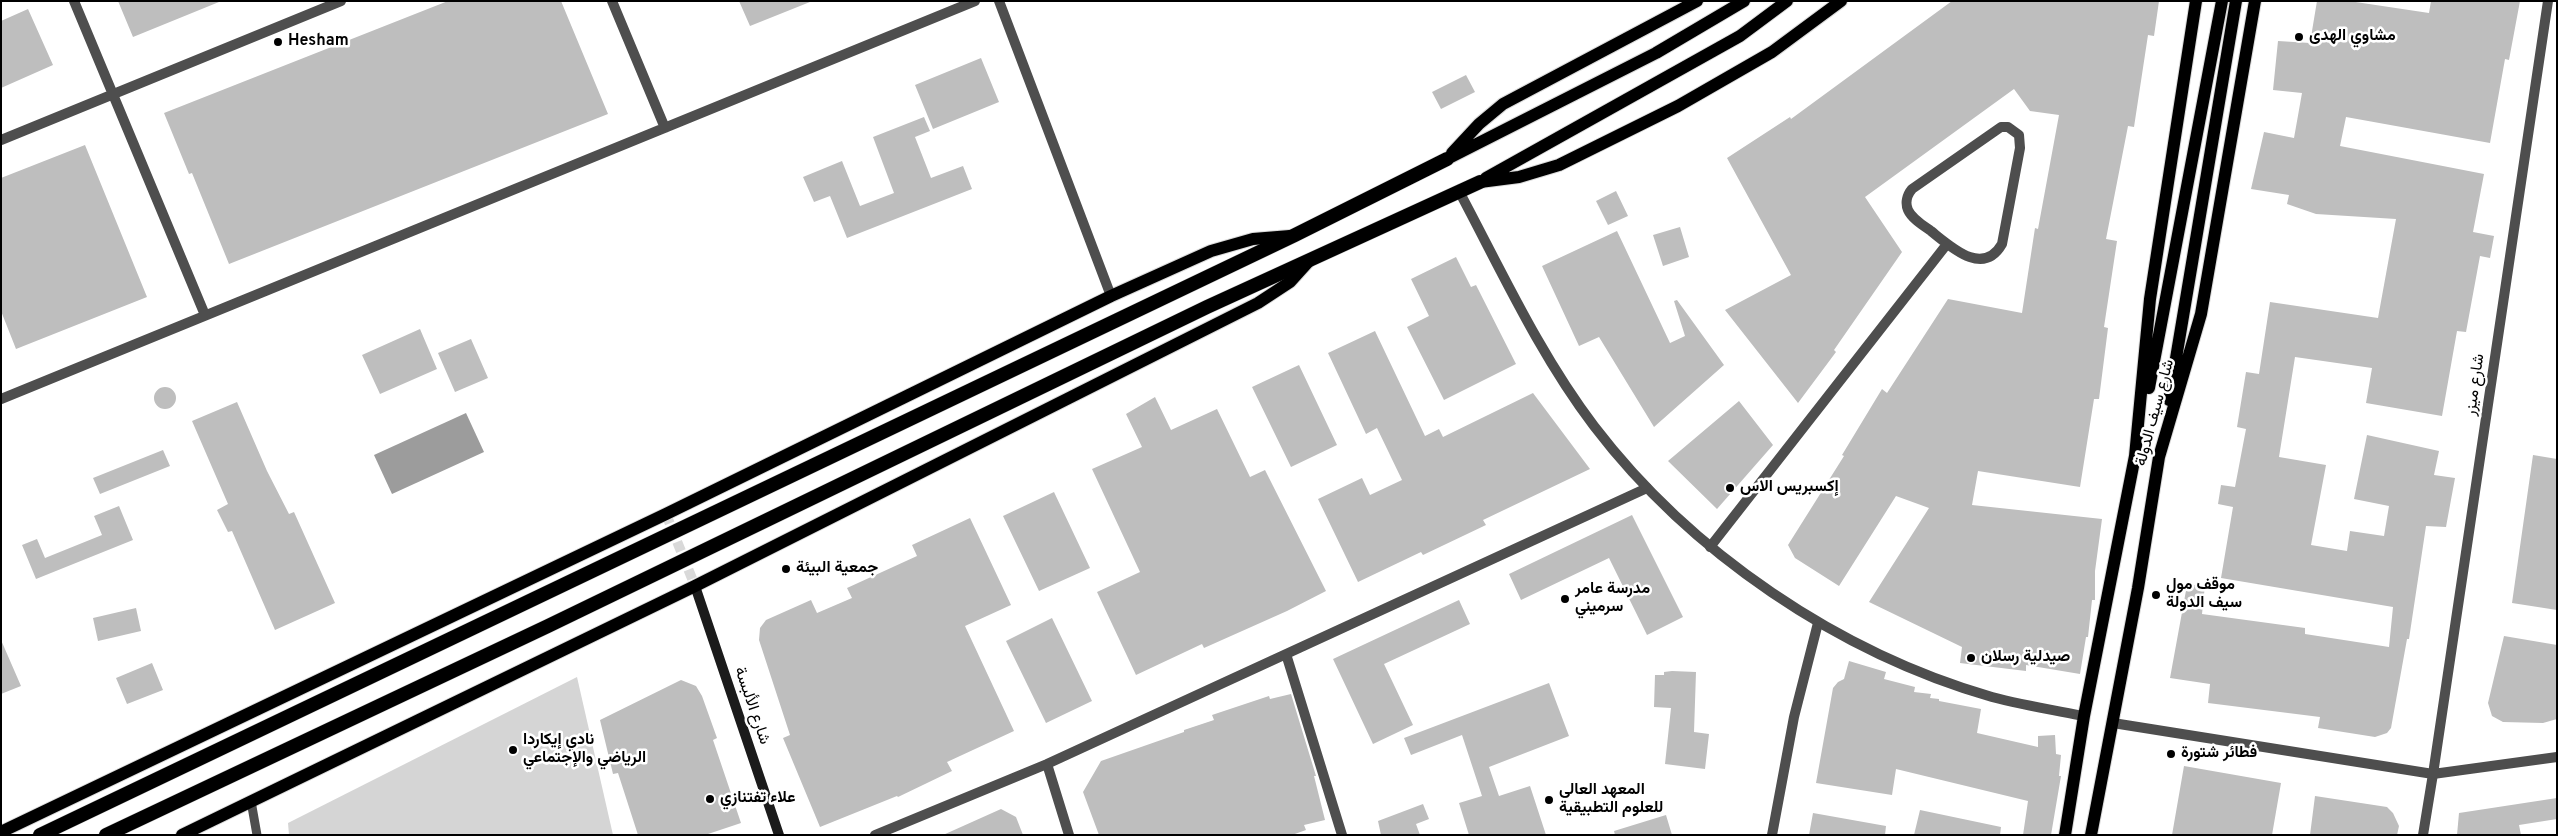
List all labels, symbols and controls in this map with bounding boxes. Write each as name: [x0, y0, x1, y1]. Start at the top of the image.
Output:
place label: مشاوي الهدى: [2309, 27, 2396, 47]
marker: مشاوي الهدى: [2293, 31, 2305, 43]
place label: Hesham: [288, 32, 349, 52]
marker: Hesham: [272, 36, 284, 48]
street label: شارع ميزر: [2462, 353, 2490, 417]
street label: شارع سيف الدولة: [2133, 357, 2179, 469]
place label: إكسبريس الاس: [1740, 478, 1839, 498]
marker: إكسبريس الاس: [1724, 482, 1736, 494]
place label: جمعية البيئة: [796, 559, 878, 579]
marker: جمعية البيئة: [780, 563, 792, 575]
place label: موقف مول سيف الدولة: [2166, 576, 2242, 614]
place label: مدرسة عامر سرميني: [1575, 580, 1650, 618]
marker: موقف مول سيف الدولة: [2150, 589, 2162, 601]
marker: مدرسة عامر سرميني: [1559, 593, 1571, 605]
place label: صيدلية رسلان: [1981, 648, 2070, 668]
marker: صيدلية رسلان: [1965, 652, 1977, 664]
street label: شارع الألبسة: [729, 665, 773, 747]
place label: نادي إيكاردا الرياضي والإجتماعي: [523, 731, 646, 769]
marker: نادي إيكاردا الرياضي والإجتماعي: [507, 744, 519, 756]
place label: فطائر شتورة: [2181, 744, 2257, 764]
marker: فطائر شتورة: [2165, 748, 2177, 760]
place label: المعهد العالي للعلوم التطبيقية: [1559, 781, 1663, 819]
place label: علاء تفتنازي: [720, 789, 795, 809]
marker: علاء تفتنازي: [704, 793, 716, 805]
marker: المعهد العالي للعلوم التطبيقية: [1543, 794, 1555, 806]

